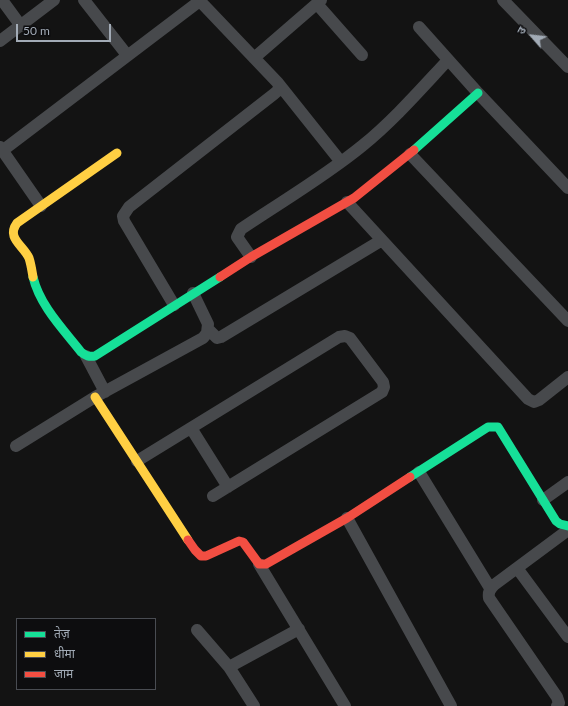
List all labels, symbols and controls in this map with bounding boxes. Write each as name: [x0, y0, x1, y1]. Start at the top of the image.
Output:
scale bar: [18, 16, 113, 42]
north arrow: [512, 16, 552, 56]
text: 50 m: [23, 23, 50, 38]
text: उ: [514, 24, 528, 36]
legend: [16, 618, 156, 690]
text: तेज़: [54, 626, 70, 641]
text: धीमा: [54, 646, 75, 661]
text: जाम: [54, 666, 73, 681]

